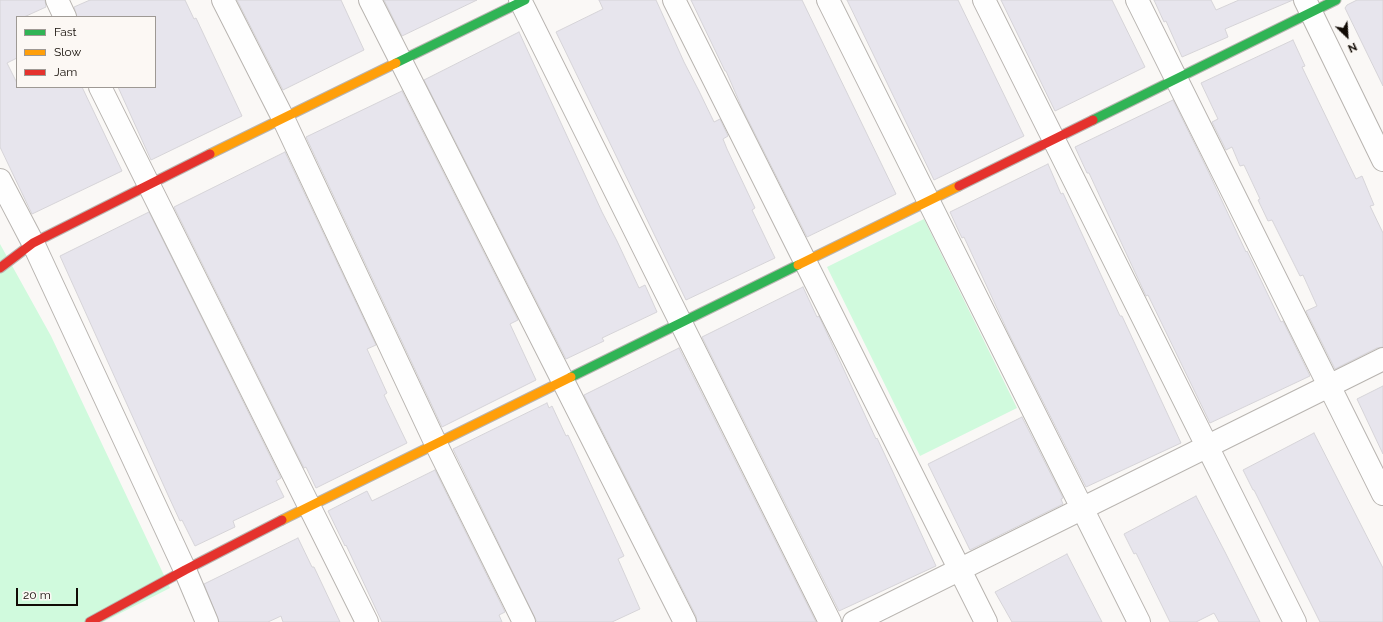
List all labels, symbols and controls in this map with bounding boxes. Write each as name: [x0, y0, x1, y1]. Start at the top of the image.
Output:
legend: [16, 16, 156, 88]
north arrow: [1327, 16, 1367, 56]
text: Fast: [54, 25, 77, 39]
text: N: [1346, 40, 1359, 55]
text: Slow: [54, 45, 81, 59]
text: Jam: [54, 65, 77, 79]
scale bar: [18, 580, 80, 606]
text: 20 m: [23, 588, 51, 602]

